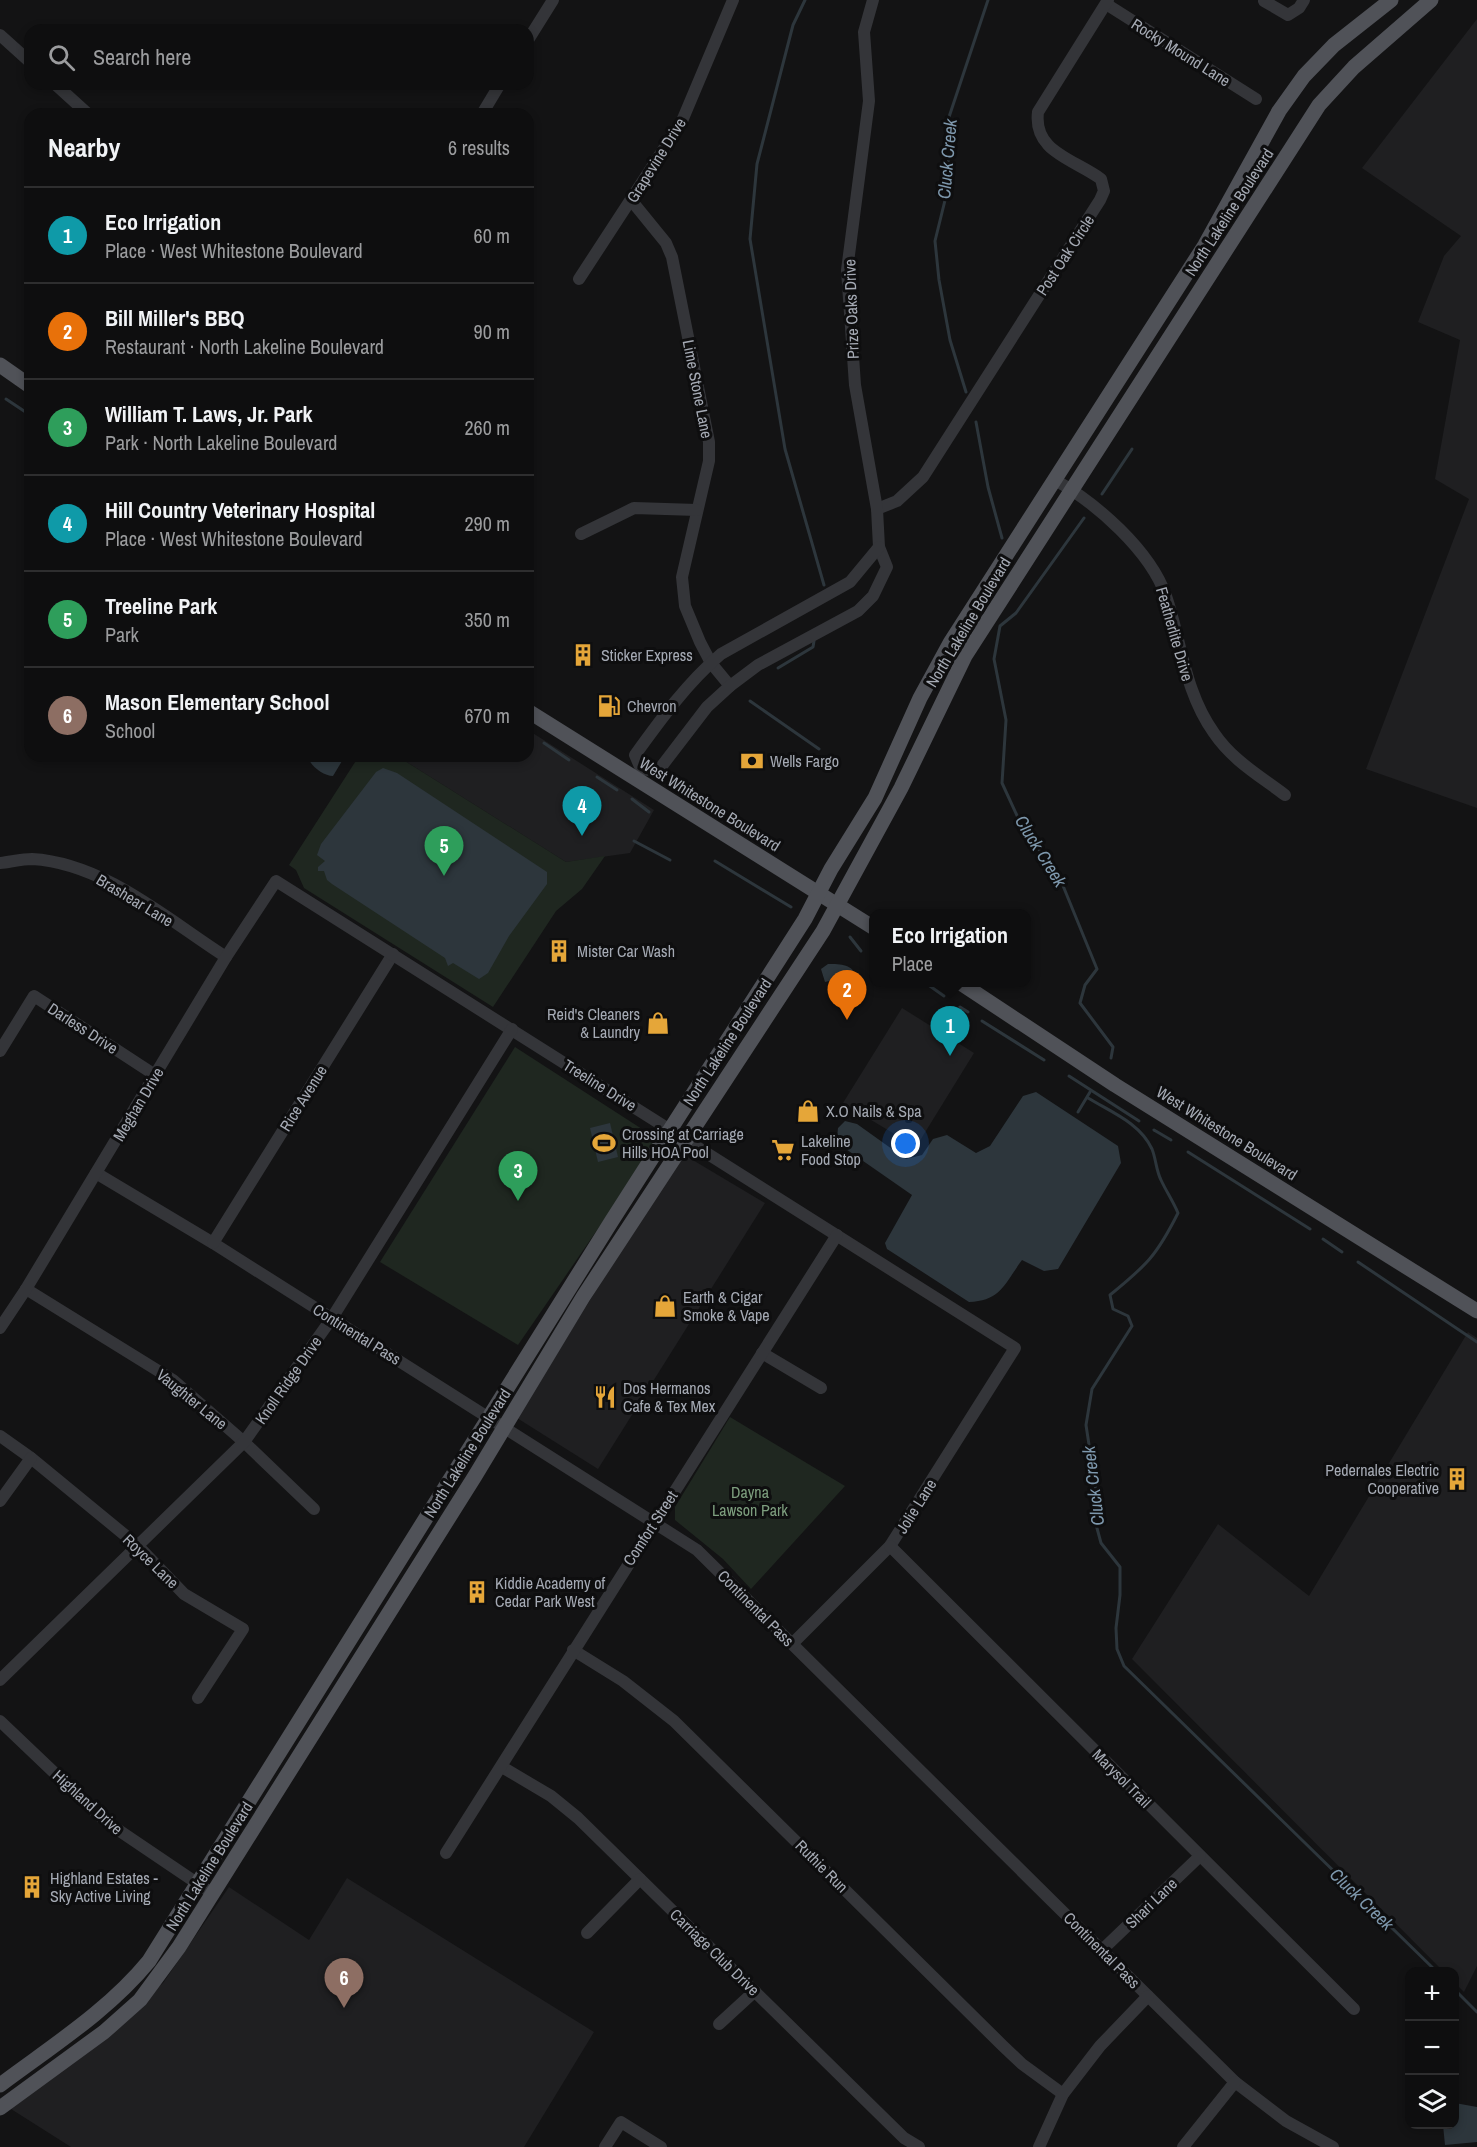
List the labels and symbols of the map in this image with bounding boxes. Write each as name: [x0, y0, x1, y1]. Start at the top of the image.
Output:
street label: Rocky Mound Lane: [1127, 13, 1235, 91]
street label: Grapevine Drive: [621, 113, 691, 207]
water label: Cluck Creek: [931, 117, 963, 200]
street label: North Lakeline Boulevard: [1179, 144, 1279, 280]
street label: Post Oak Circle: [1031, 210, 1099, 300]
street label: Prize Oaks Drive: [838, 259, 864, 359]
street label: Lime Stone Lane: [678, 338, 718, 440]
street label: North Lakeline Boulevard: [920, 553, 1016, 691]
street label: Featherlite Drive: [1151, 584, 1199, 684]
building icon: Sticker Express: [570, 642, 596, 668]
place label: Sticker Express: [601, 644, 693, 666]
fuel station icon: Chevron: [596, 693, 622, 719]
place label: Chevron: [627, 695, 677, 717]
bank icon: Wells Fargo: [739, 748, 765, 774]
place label: Wells Fargo: [770, 750, 839, 772]
street label: West Whitestone Boulevard: [635, 752, 785, 856]
pin: 4: [562, 786, 602, 836]
water label: Cluck Creek: [1009, 810, 1073, 892]
pin: 5: [424, 826, 464, 876]
street label: Brashear Lane: [92, 868, 178, 932]
building icon: Mister Car Wash: [546, 938, 572, 964]
place label: Mister Car Wash: [577, 940, 675, 962]
pin: 2: [828, 970, 866, 1020]
street label: North Lakeline Boulevard: [677, 974, 777, 1110]
street label: Darless Drive: [44, 997, 122, 1059]
place label: Reid's Cleaners & Laundry: [547, 1003, 640, 1043]
pin: 1: [930, 1006, 970, 1056]
shop icon: Reid's Cleaners & Laundry: [645, 1010, 671, 1036]
street label: Treeline Drive: [559, 1054, 641, 1116]
street label: Rice Avenue: [274, 1061, 332, 1135]
street label: Meghan Drive: [107, 1063, 169, 1145]
street label: West Whitestone Boulevard: [1152, 1081, 1302, 1185]
shop icon: X.O Nails & Spa: [795, 1098, 821, 1124]
place label: X.O Nails & Spa: [826, 1100, 922, 1122]
place label: Crossing at Carriage Hills HOA Pool: [622, 1123, 744, 1163]
your location: [891, 1129, 920, 1158]
sports icon: Crossing at Carriage Hills HOA Pool: [591, 1130, 617, 1156]
place label: Lakeline Food Stop: [801, 1130, 861, 1170]
supermarket icon: Lakeline Food Stop: [770, 1137, 796, 1163]
pin: 3: [498, 1152, 538, 1201]
place label: Earth & Cigar Smoke & Vape: [683, 1286, 770, 1326]
shop icon: Earth & Cigar Smoke & Vape: [652, 1293, 678, 1319]
street label: Continental Pass: [309, 1298, 405, 1370]
street label: Knoll Ridge Drive: [249, 1332, 327, 1428]
street label: Vaughter Lane: [152, 1364, 232, 1434]
place label: Dos Hermanos Cafe & Tex Mex: [623, 1377, 716, 1417]
street label: North Lakeline Boulevard: [418, 1384, 516, 1522]
restaurant icon: Dos Hermanos Cafe & Tex Mex: [592, 1384, 618, 1410]
water label: Cluck Creek: [1076, 1444, 1110, 1527]
place label: Pedernales Electric Cooperative: [1325, 1459, 1439, 1499]
building icon: Pedernales Electric Cooperative: [1444, 1466, 1470, 1492]
street label: Jolie Lane: [891, 1474, 941, 1538]
park label: Dayna Lawson Park: [712, 1481, 788, 1521]
street label: Comfort Street: [618, 1486, 683, 1570]
street label: Royce Lane: [118, 1529, 184, 1593]
street label: Continental Pass: [713, 1565, 799, 1651]
place label: Kiddie Academy of Cedar Park West: [495, 1572, 605, 1612]
building icon: Kiddie Academy of Cedar Park West: [464, 1579, 490, 1605]
street label: Marysol Trail: [1088, 1744, 1156, 1812]
street label: Highland Drive: [48, 1765, 128, 1839]
street label: North Lakeline Boulevard: [160, 1797, 258, 1935]
street label: Ruthie Run: [791, 1835, 853, 1897]
water label: Cluck Creek: [1324, 1862, 1400, 1936]
place label: Highland Estates - Sky Active Living: [50, 1867, 159, 1907]
street label: Shari Lane: [1120, 1873, 1182, 1933]
building icon: Highland Estates - Sky Active Living: [19, 1874, 45, 1900]
street label: Carriage Club Drive: [665, 1904, 765, 2000]
street label: Continental Pass: [1059, 1907, 1145, 1993]
pin: 6: [324, 1958, 364, 2008]

